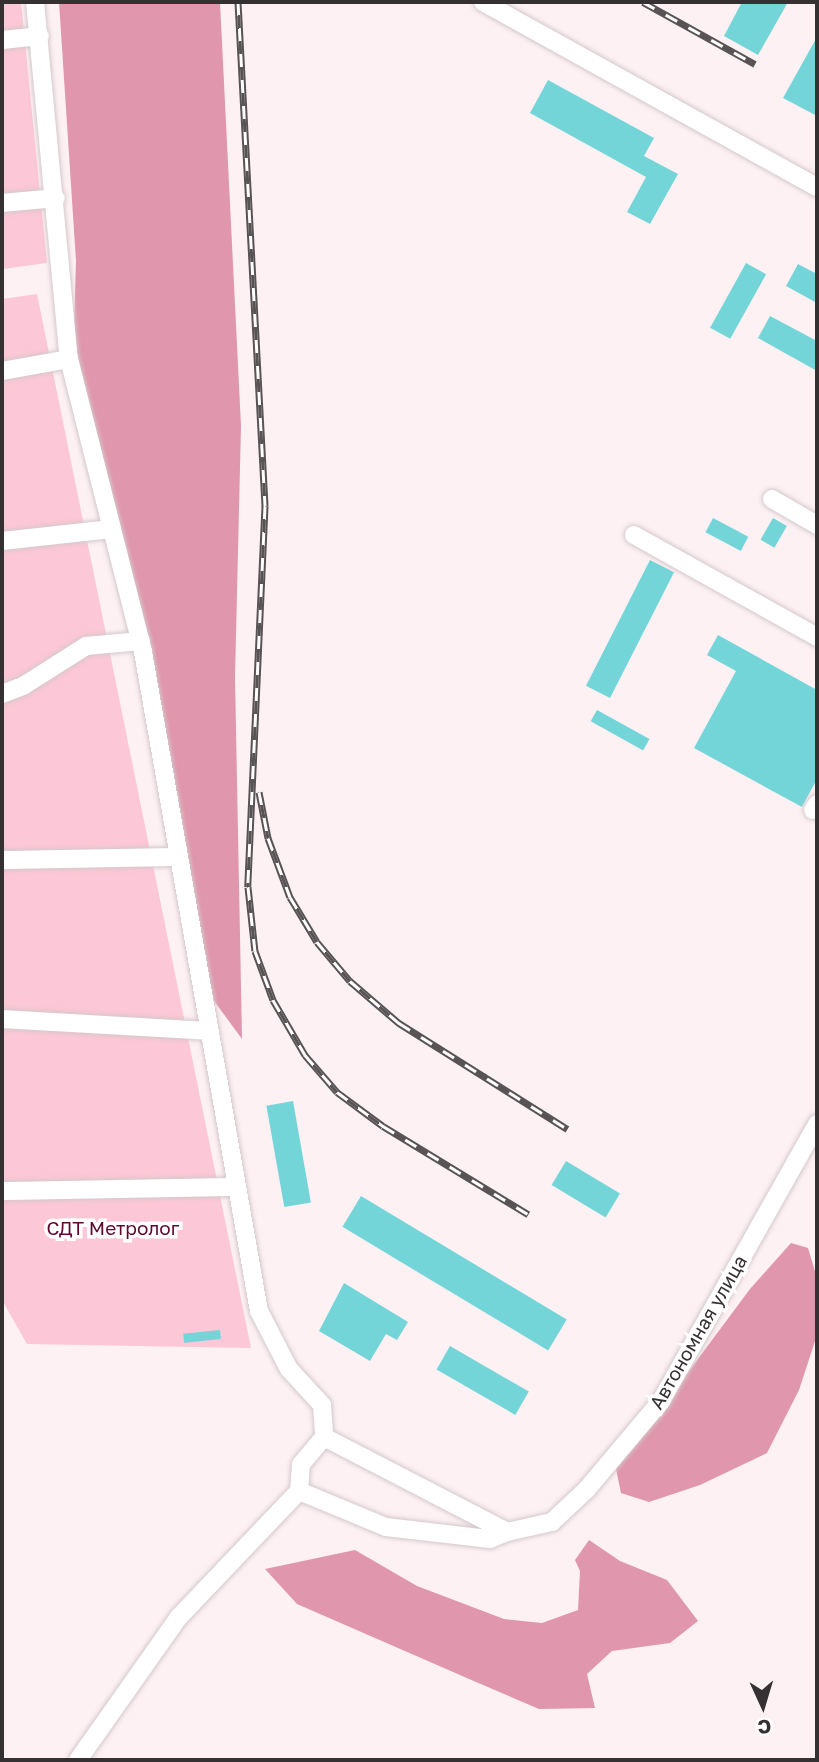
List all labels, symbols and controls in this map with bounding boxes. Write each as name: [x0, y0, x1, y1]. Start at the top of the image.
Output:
park label: СДТ Метролог: [47, 1217, 179, 1239]
street label: Автономная улица: [645, 1251, 751, 1413]
north arrow: [728, 1671, 798, 1741]
text: С: [757, 1716, 772, 1739]

